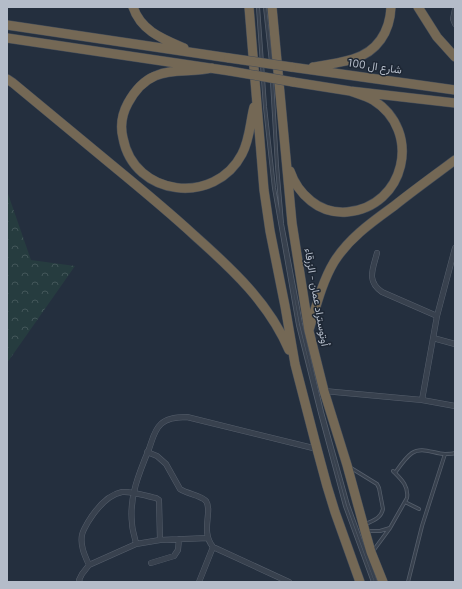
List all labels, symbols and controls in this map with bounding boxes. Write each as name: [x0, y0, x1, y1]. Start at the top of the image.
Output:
street label: شارع ال 100: [347, 55, 403, 78]
street label: أوتوستراد عمان - الزرقاء: [301, 247, 333, 348]

